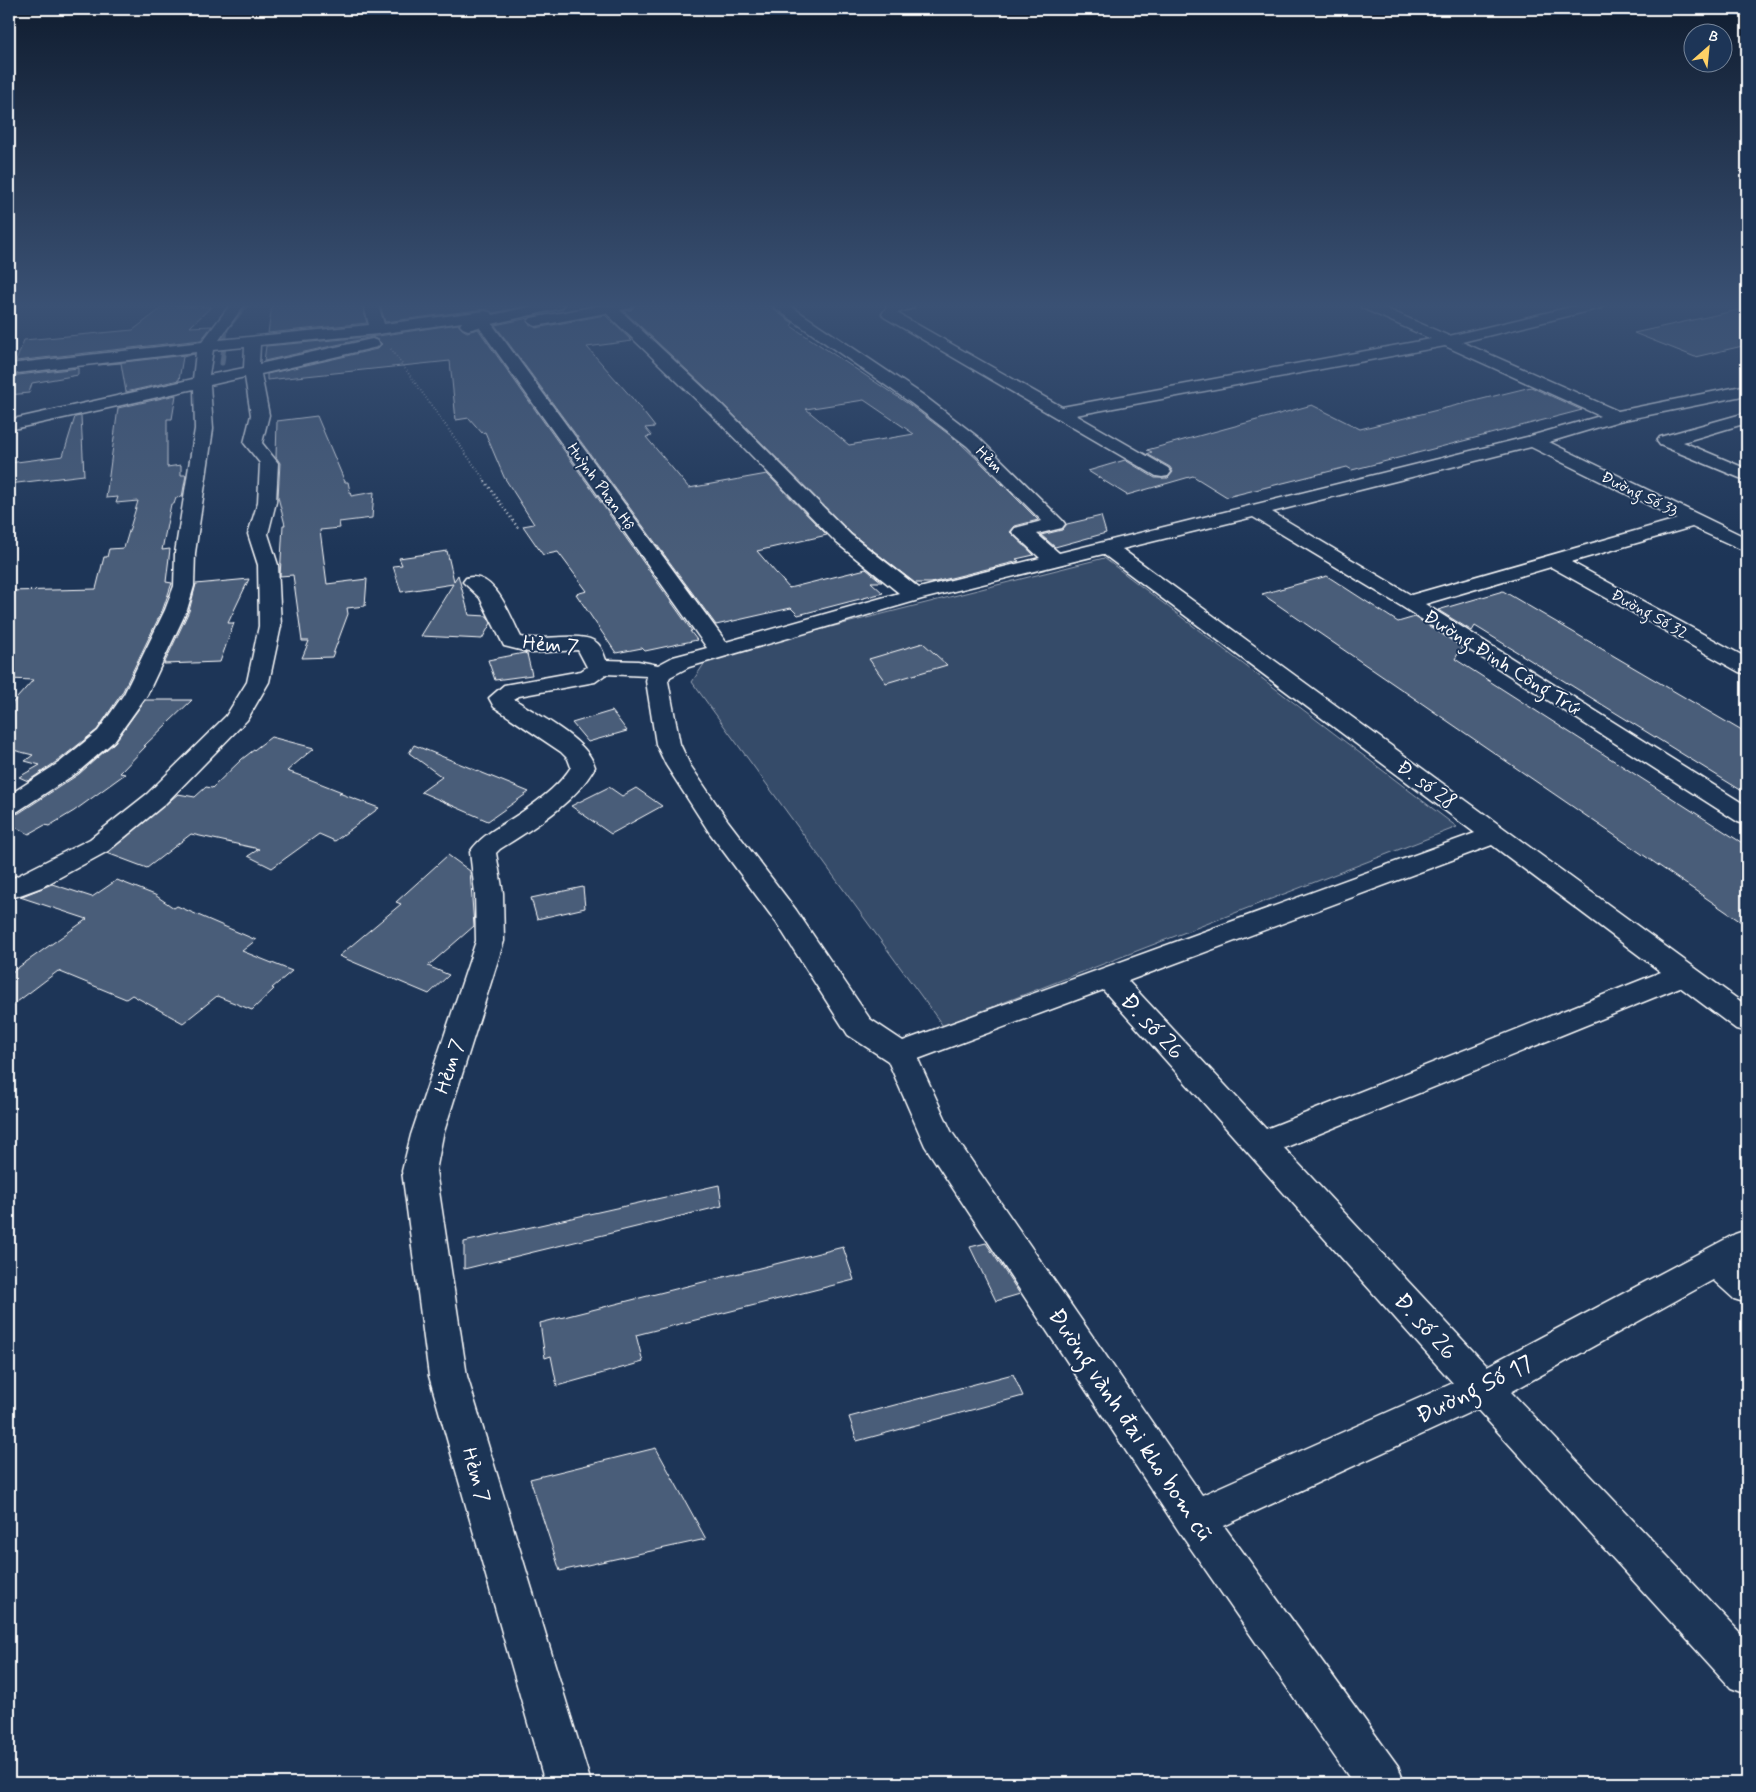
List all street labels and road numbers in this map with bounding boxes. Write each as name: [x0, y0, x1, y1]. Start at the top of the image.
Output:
street label: Huỳnh Phan Hộ: [562, 439, 640, 535]
street label: Hẻm: [970, 442, 1007, 478]
street label: Đường Số 33: [1597, 467, 1681, 523]
street label: Đường Số 32: [1607, 585, 1691, 645]
street label: Đường Đinh Công Trứ: [1417, 604, 1586, 725]
street label: Hẻm 7: [522, 630, 580, 661]
street label: Đ. số 28: [1391, 754, 1461, 816]
street label: Đ. số 26: [1113, 987, 1191, 1067]
street label: Hẻm 7: [429, 1035, 472, 1097]
street label: Đ. số 26: [1386, 1287, 1464, 1367]
street label: Đường vành đai kho bom cũ: [1038, 1303, 1219, 1549]
street label: Đường Số 17: [1411, 1349, 1539, 1435]
street label: Hẻm 7: [455, 1445, 496, 1506]

